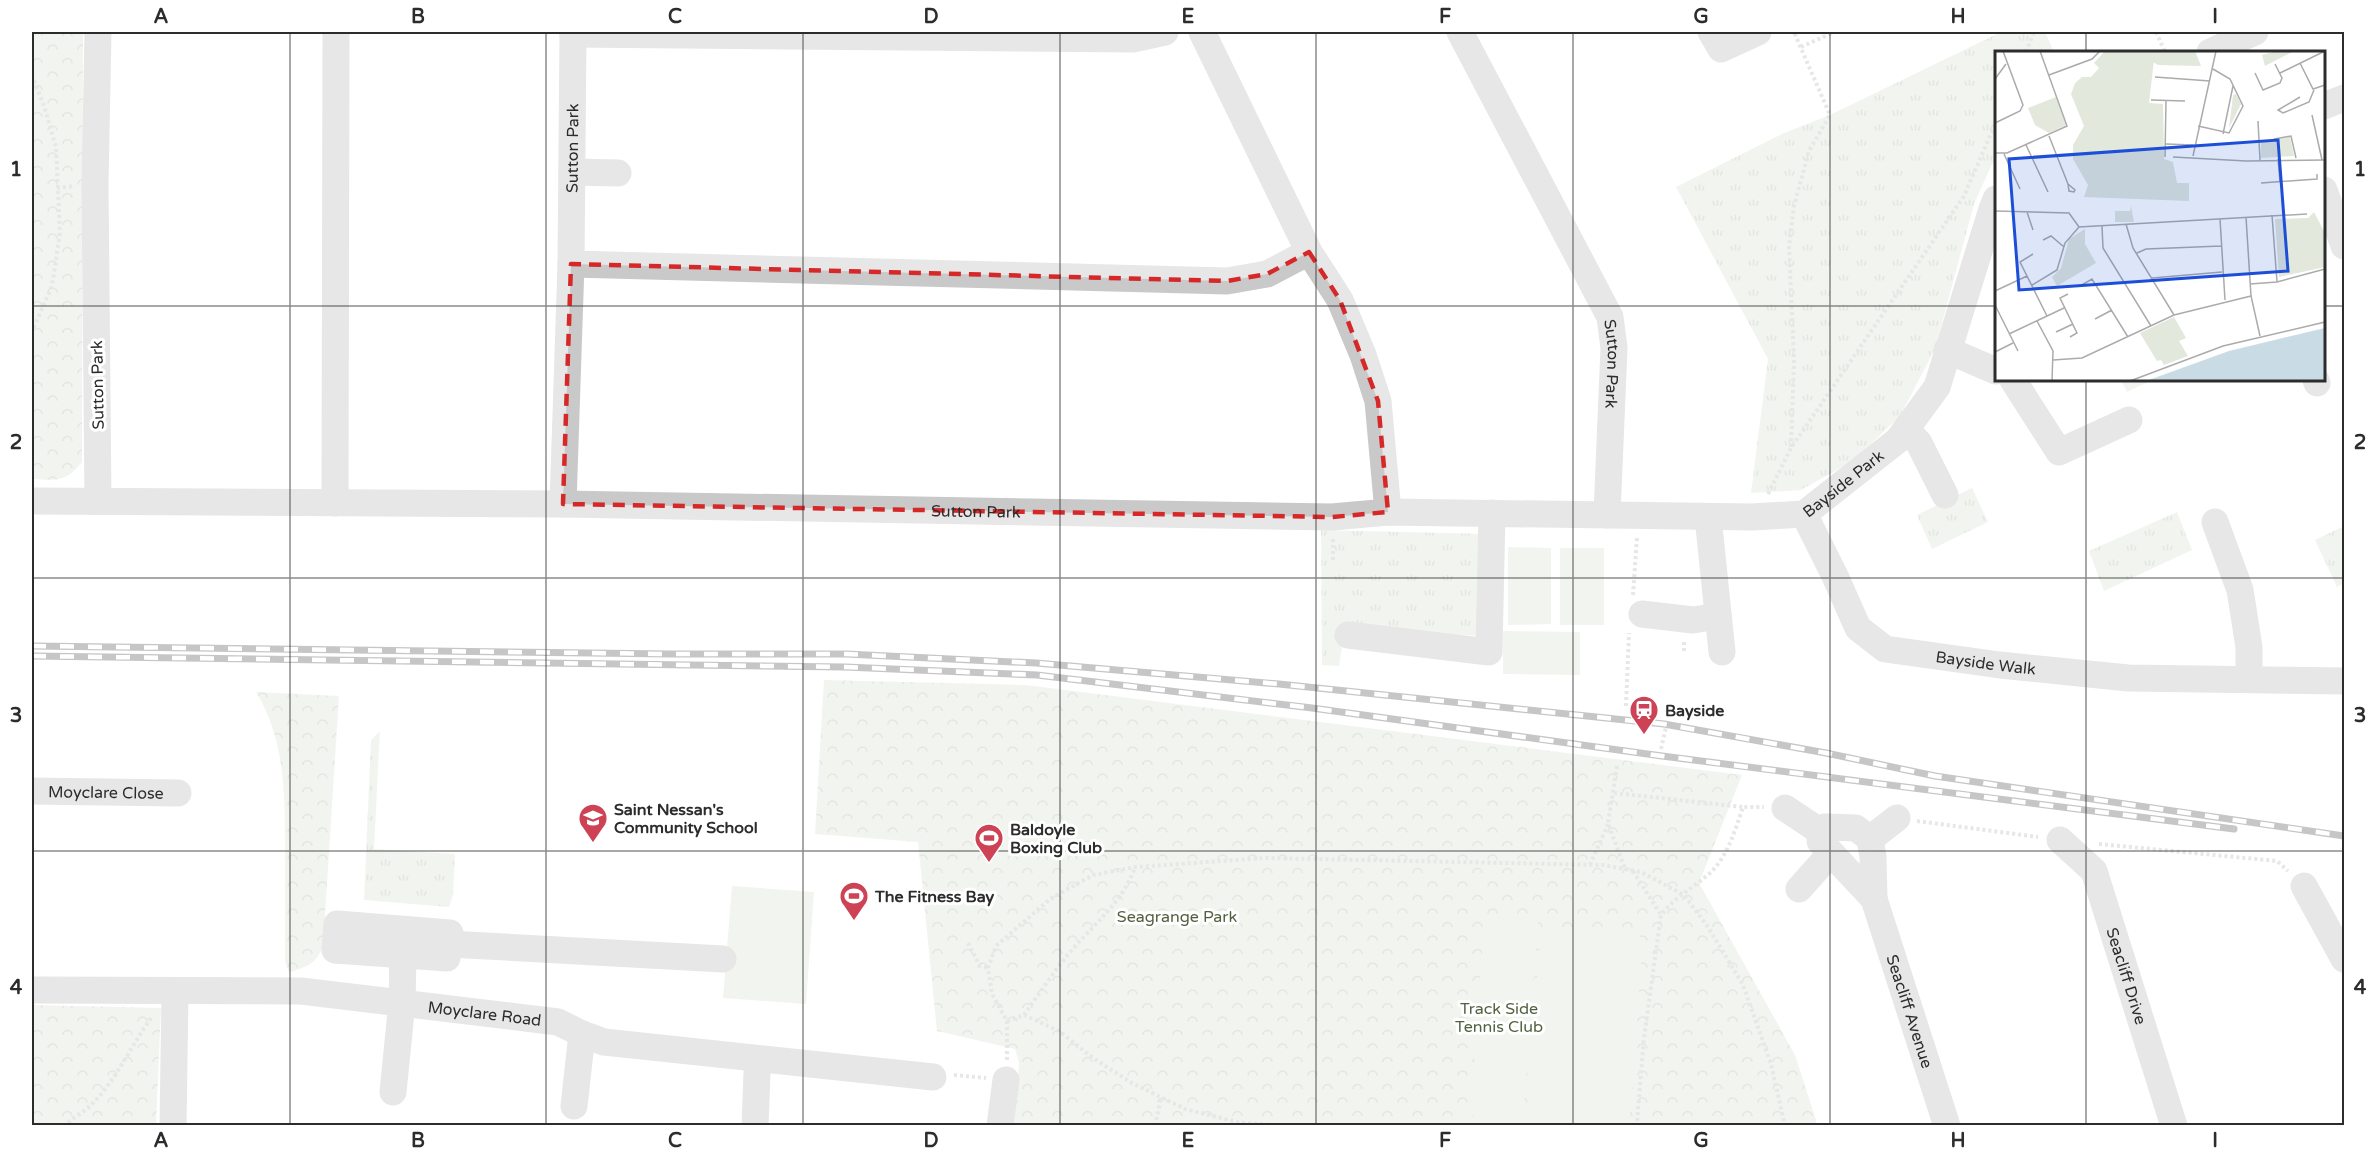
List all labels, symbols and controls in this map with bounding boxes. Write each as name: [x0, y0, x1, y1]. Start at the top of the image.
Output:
text: A: [154, 5, 169, 29]
text: B: [411, 5, 425, 29]
text: C: [668, 5, 682, 29]
text: D: [923, 5, 939, 29]
text: E: [1182, 5, 1195, 29]
text: F: [1439, 5, 1451, 29]
text: G: [1693, 5, 1709, 29]
text: H: [1950, 5, 1966, 29]
text: I: [2212, 5, 2218, 29]
inset map: [1995, 51, 2325, 381]
street label: Sutton Park: [563, 103, 583, 193]
text: 1: [10, 158, 22, 182]
text: 1: [2354, 158, 2366, 182]
street label: Sutton Park: [1599, 318, 1623, 409]
street label: Sutton Park: [87, 340, 109, 430]
text: 2: [10, 431, 22, 455]
text: 2: [2354, 431, 2366, 455]
street label: Bayside Park: [1799, 446, 1888, 522]
street label: Sutton Park: [931, 501, 1021, 523]
street label: Bayside Walk: [1934, 647, 2037, 680]
station icon: Bayside: [1628, 694, 1660, 736]
place label: Bayside: [1665, 701, 1724, 721]
text: 3: [10, 704, 22, 728]
text: 3: [2354, 704, 2366, 728]
street label: Moyclare Close: [48, 782, 164, 804]
place label: Saint Nessan's Community School: [614, 800, 758, 838]
school or university icon: Saint Nessan's Community School: [577, 802, 609, 844]
place label: Baldoyle Boxing Club: [1010, 820, 1102, 858]
sports icon: Baldoyle Boxing Club: [973, 822, 1005, 864]
sports icon: The Fitness Bay: [838, 880, 870, 922]
place label: The Fitness Bay: [874, 887, 995, 907]
park label: Seagrange Park: [1117, 907, 1237, 927]
street label: Seacliff Drive: [2101, 925, 2151, 1027]
street label: Seacliff Avenue: [1882, 952, 1937, 1071]
text: 4: [10, 976, 23, 1000]
text: 4: [2354, 976, 2367, 1000]
street label: Moyclare Road: [427, 997, 542, 1031]
park label: Track Side Tennis Club: [1455, 999, 1543, 1037]
text: A: [154, 1129, 169, 1153]
text: B: [411, 1129, 425, 1153]
text: C: [668, 1129, 682, 1153]
text: D: [923, 1129, 939, 1153]
text: E: [1182, 1129, 1195, 1153]
text: F: [1439, 1129, 1451, 1153]
text: G: [1693, 1129, 1709, 1153]
text: H: [1950, 1129, 1966, 1153]
text: I: [2212, 1129, 2218, 1153]

